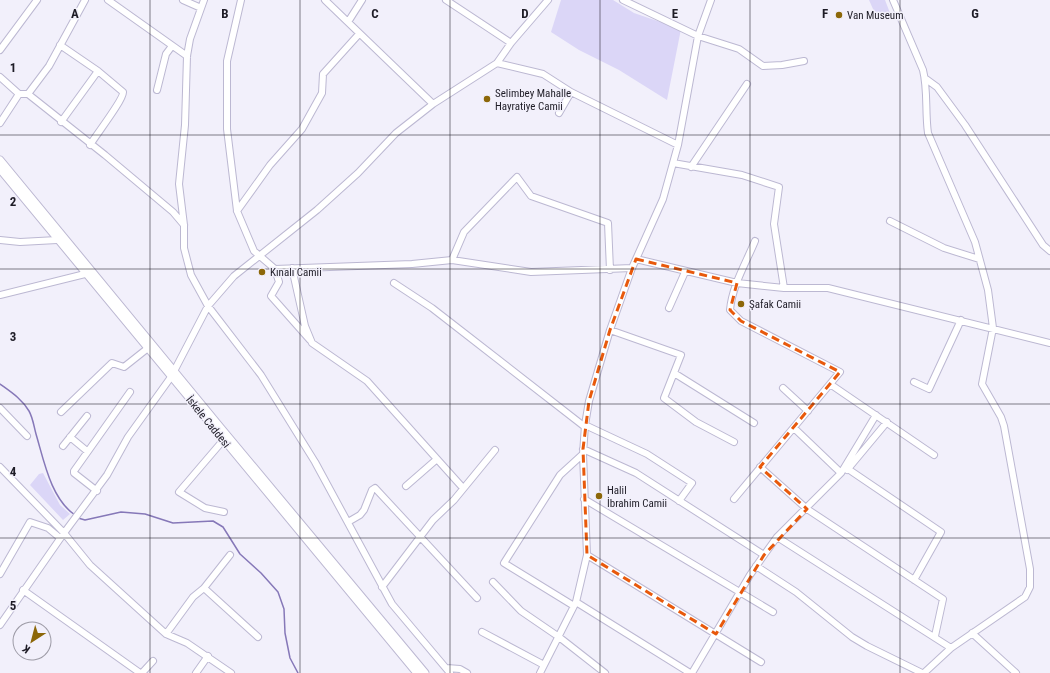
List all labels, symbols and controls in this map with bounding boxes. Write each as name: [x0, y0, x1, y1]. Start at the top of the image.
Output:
text: A: [71, 6, 79, 21]
text: B: [221, 6, 229, 21]
text: C: [371, 6, 379, 21]
text: D: [521, 6, 529, 21]
text: E: [672, 6, 679, 21]
text: F: [822, 6, 828, 21]
text: G: [971, 6, 979, 21]
place label: Van Museum: [847, 9, 903, 22]
marker: Van Museum: [834, 10, 844, 20]
text: 1: [10, 60, 16, 75]
place label: Selimbey Mahalle Hayratiye Camii: [495, 87, 571, 113]
marker: Selimbey Mahalle Hayratiye Camii: [482, 94, 492, 104]
text: 2: [10, 194, 17, 209]
place label: Kınalı Camii: [270, 266, 322, 279]
marker: Kınalı Camii: [257, 267, 267, 277]
place label: Şafak Camii: [749, 298, 801, 311]
marker: Şafak Camii: [736, 299, 746, 309]
text: 3: [10, 329, 16, 344]
street label: İskele Caddesi: [183, 393, 233, 451]
text: 4: [10, 464, 17, 479]
place label: Halil İbrahim Camii: [607, 484, 667, 510]
marker: Halil İbrahim Camii: [594, 491, 604, 501]
text: 5: [10, 598, 17, 613]
north arrow: [12, 621, 52, 661]
text: K: [19, 641, 33, 656]

